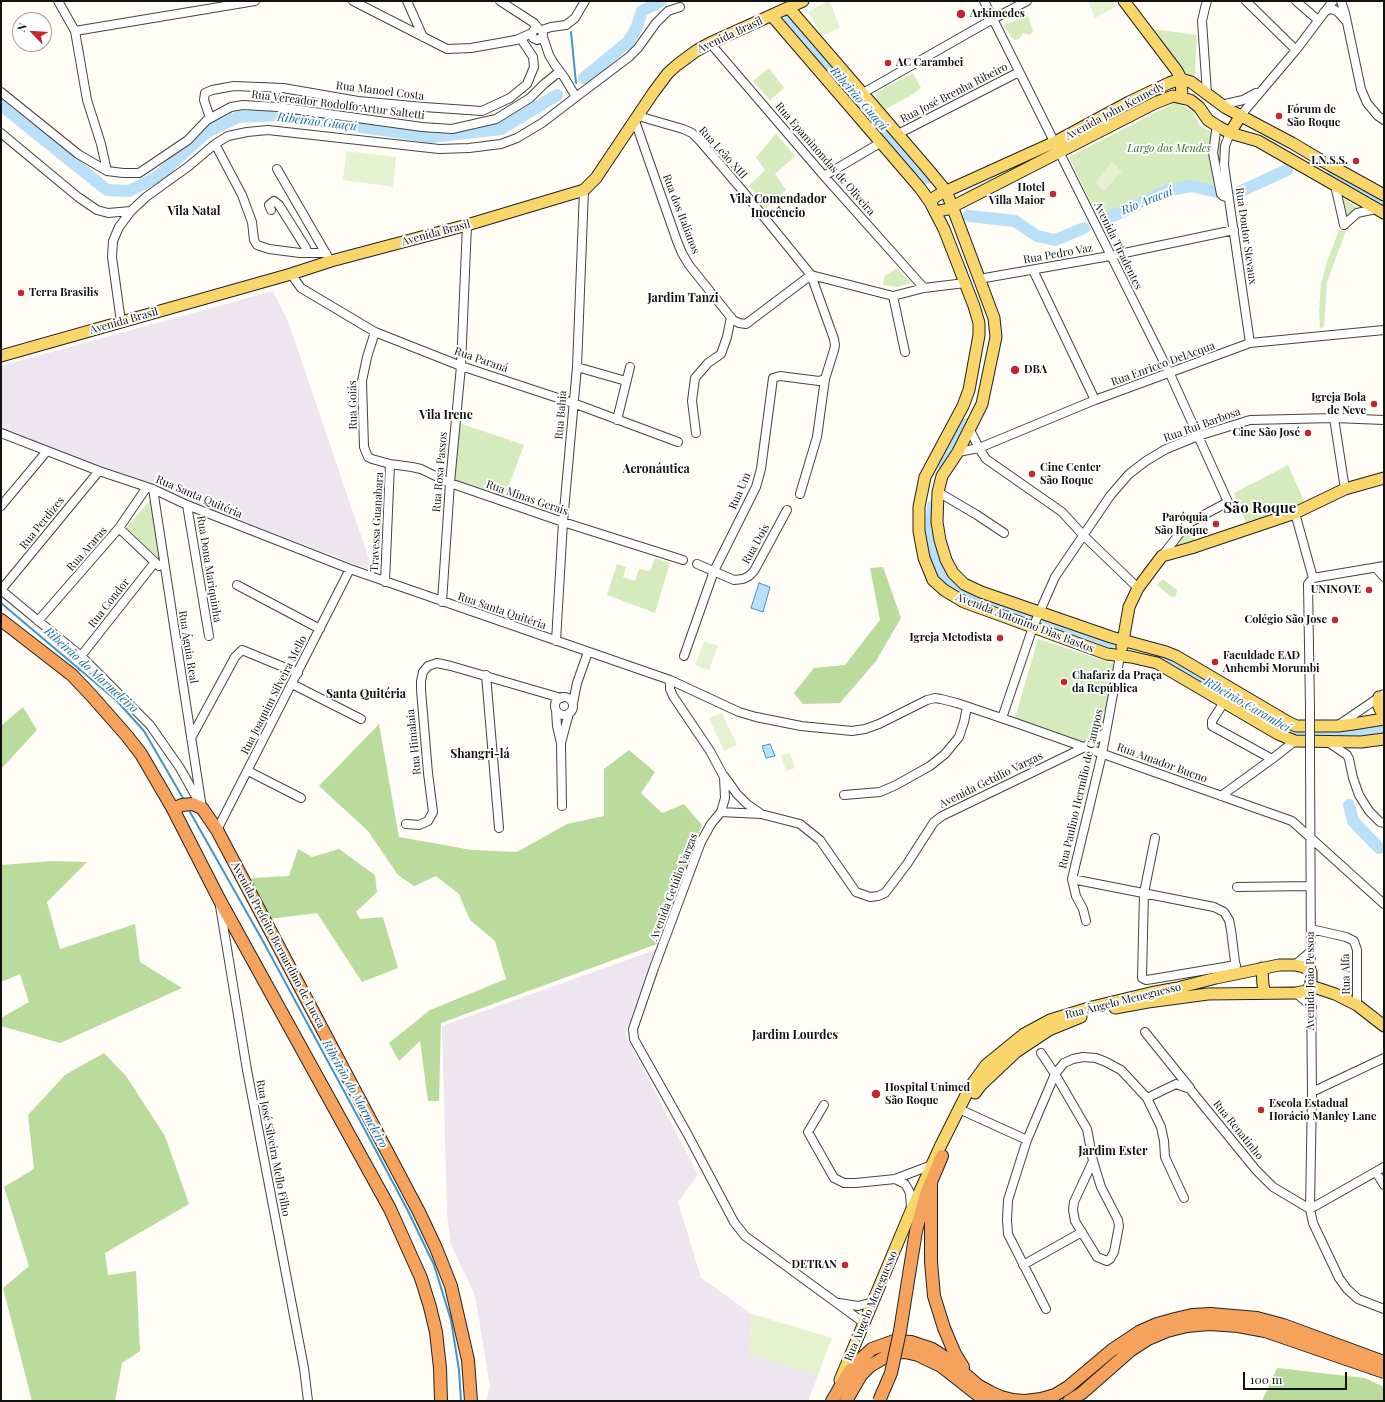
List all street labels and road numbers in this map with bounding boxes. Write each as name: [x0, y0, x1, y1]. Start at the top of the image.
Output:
street label: Avenida Brasil: [695, 14, 765, 56]
street label: Rua José Brenha Ribeiro: [898, 60, 1010, 126]
street label: Rua Manoel Costa: [335, 79, 425, 103]
street label: Avenida John Kennedy: [1063, 79, 1167, 143]
street label: Rua Vereador Rodolfo Artur Saltetti: [251, 88, 425, 122]
street label: Rua Epaminondas de Oliveira: [772, 100, 878, 218]
street label: Rua Leão XIII: [696, 124, 750, 182]
street label: Rua dos Italianos: [660, 172, 702, 256]
street label: Rua Doutor Stevaux: [1233, 187, 1259, 285]
street label: Avenida Tiradentes: [1091, 200, 1145, 292]
street label: Avenida Brasil: [400, 217, 472, 249]
street label: Rua Pedro Vaz: [1022, 241, 1094, 267]
street label: Avenida Brasil: [88, 305, 160, 337]
street label: Rua Enricco DelAcqua: [1109, 339, 1217, 389]
street label: Rua Paraná: [452, 345, 510, 375]
street label: Rua Goiás: [346, 380, 360, 430]
street label: Rua Bahia: [552, 390, 570, 440]
street label: Rua Rui Barbosa: [1162, 405, 1242, 445]
street label: Rua Rosa Passos: [430, 431, 450, 513]
street label: Rua Um: [726, 471, 754, 511]
street label: Travessa Guanabara: [368, 472, 386, 572]
street label: Rua Santa Quitéria: [154, 473, 244, 521]
street label: Rua Minas Gerais: [484, 478, 570, 518]
street label: Rua Perdizes: [17, 494, 67, 552]
street label: Rua Dona Mariquinha: [194, 515, 224, 623]
street label: Rua Dois: [740, 522, 772, 566]
street label: Rua Araras: [64, 524, 110, 574]
street label: Rua Condor: [86, 576, 132, 630]
street label: Rua Santa Quitéria: [456, 590, 548, 632]
street label: Avenida Antonino Dias Bastos: [954, 590, 1096, 656]
street label: Rua Águia Real: [176, 610, 200, 684]
street label: Rua Joaquim Silveira Mello: [238, 633, 310, 757]
street label: Rua Paulino Hermílio de Campos: [1056, 708, 1106, 870]
street label: Rua Himalaia: [404, 709, 424, 775]
street label: Rua Amador Bueno: [1115, 740, 1209, 786]
street label: Avenida Getúlio Vargas: [937, 749, 1045, 811]
street label: Avenida Getúlio Vargas: [647, 832, 701, 942]
street label: Avenida Prefeito Bernardino de Lucca: [228, 860, 328, 1030]
street label: Avenida João Pessoa: [1304, 931, 1318, 1031]
street label: Rua Alfa: [1339, 953, 1353, 995]
street label: Rua Ângelo Meneguesso: [1064, 980, 1182, 1022]
street label: Rua José Silveira Mello Filho: [253, 1079, 293, 1217]
street label: Rua Renatinho: [1210, 1098, 1266, 1162]
street label: Rua Ângelo Meneguesso: [842, 1249, 900, 1363]

